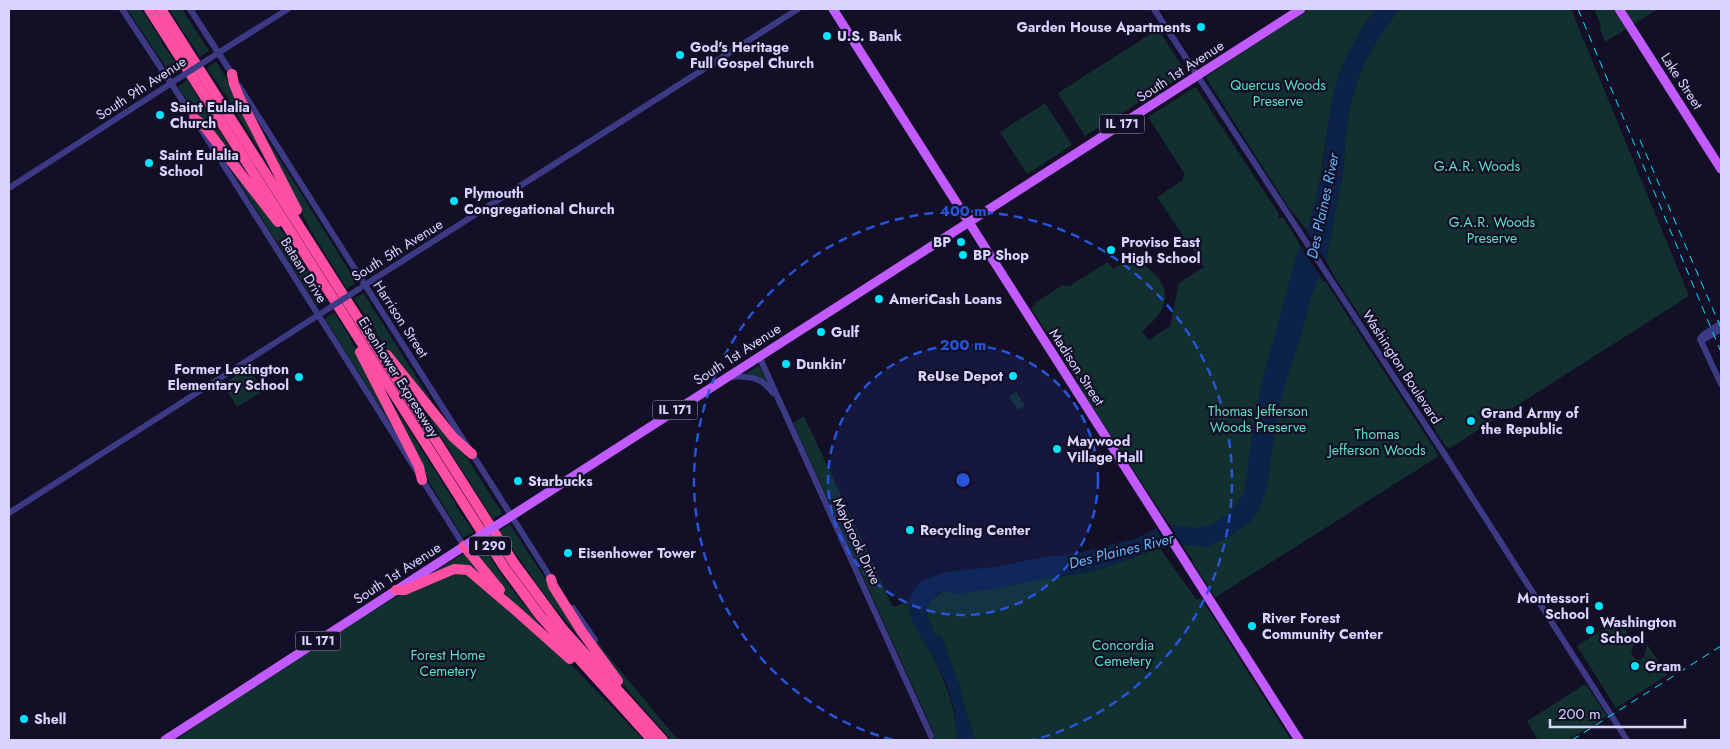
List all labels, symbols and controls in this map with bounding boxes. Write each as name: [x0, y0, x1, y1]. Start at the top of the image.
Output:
place label: Garden House Apartments: [1016, 17, 1192, 37]
marker: Garden House Apartments: [1195, 21, 1207, 33]
place label: U.S. Bank: [837, 26, 902, 46]
marker: U.S. Bank: [821, 30, 833, 42]
street label: South 1st Avenue: [1132, 35, 1228, 107]
place label: God's Heritage Full Gospel Church: [690, 37, 814, 73]
marker: God's Heritage Full Gospel Church: [674, 49, 686, 61]
street label: Lake Street: [1656, 49, 1708, 114]
street label: South 9th Avenue: [92, 51, 190, 125]
park label: Quercus Woods Preserve: [1230, 75, 1326, 111]
place label: Saint Eulalia Church: [170, 97, 250, 133]
marker: Saint Eulalia Church: [154, 109, 166, 121]
road number: IL 171: [1100, 115, 1144, 134]
place label: Saint Eulalia School: [159, 145, 239, 181]
water label: Des Plaines River: [1301, 150, 1345, 261]
park label: G.A.R. Woods: [1434, 156, 1521, 176]
marker: Saint Eulalia School: [143, 157, 155, 169]
place label: Plymouth Congregational Church: [464, 183, 615, 219]
marker: Plymouth Congregational Church: [448, 195, 460, 207]
text: 400 m: [939, 200, 987, 222]
park label: G.A.R. Woods Preserve: [1449, 212, 1536, 248]
street label: South 5th Avenue: [348, 214, 446, 286]
place label: BP: [933, 232, 951, 252]
place label: Proviso East High School: [1121, 232, 1201, 268]
street label: Bataan Drive: [276, 233, 332, 307]
marker: BP: [955, 236, 967, 248]
marker: Proviso East High School: [1105, 244, 1117, 256]
place label: BP Shop: [973, 245, 1029, 265]
marker: BP Shop: [957, 249, 969, 261]
street label: Harrison Street: [369, 277, 434, 362]
place label: AmeriCash Loans: [888, 289, 1003, 309]
marker: AmeriCash Loans: [873, 293, 885, 305]
street label: Washington Boulevard: [1358, 306, 1446, 428]
street label: Eisenhower Expressway: [354, 313, 445, 442]
street label: South 1st Avenue: [689, 318, 785, 390]
place label: Gulf: [831, 322, 860, 342]
street label: Madison Street: [1045, 325, 1110, 410]
marker: Gulf: [815, 326, 827, 338]
text: 200 m: [940, 334, 986, 356]
place label: Dunkin': [796, 354, 846, 374]
marker: Dunkin': [780, 358, 792, 370]
place label: Former Lexington Elementary School: [168, 359, 289, 395]
place label: ReUse Depot: [918, 366, 1004, 386]
marker: ReUse Depot: [1007, 370, 1019, 382]
marker: Former Lexington Elementary School: [293, 371, 305, 383]
road number: IL 171: [652, 400, 698, 420]
park label: Thomas Jefferson Woods Preserve: [1208, 401, 1308, 437]
place label: Grand Army of the Republic: [1481, 403, 1580, 439]
marker: Grand Army of the Republic: [1465, 415, 1477, 427]
park label: Thomas Jefferson Woods: [1326, 424, 1426, 460]
place label: Maywood Village Hall: [1066, 431, 1143, 467]
marker: Maywood Village Hall: [1051, 443, 1063, 455]
place label: Starbucks: [528, 471, 593, 491]
centre of rings: [954, 471, 972, 489]
marker: Starbucks: [512, 475, 524, 487]
street label: Maybrook Drive: [828, 494, 886, 588]
place label: Recycling Center: [920, 520, 1031, 540]
marker: Recycling Center: [904, 524, 916, 536]
water label: Des Plaines River: [1066, 527, 1177, 575]
road number: I 290: [469, 536, 511, 556]
street label: South 1st Avenue: [349, 537, 445, 609]
place label: Eisenhower Tower: [578, 543, 696, 563]
marker: Eisenhower Tower: [562, 547, 574, 559]
place label: Montessori School: [1517, 588, 1589, 624]
marker: Montessori School: [1593, 600, 1605, 612]
place label: River Forest Community Center: [1262, 608, 1383, 644]
place label: Washington School: [1600, 612, 1677, 648]
marker: River Forest Community Center: [1246, 620, 1258, 632]
marker: Washington School: [1584, 624, 1596, 636]
road number: IL 171: [296, 631, 340, 650]
park label: Concordia Cemetery: [1092, 635, 1154, 671]
park label: Forest Home Cemetery: [410, 645, 486, 681]
place label: Gram: [1645, 656, 1681, 676]
marker: Gram: [1629, 660, 1641, 672]
scale bar: [1550, 696, 1685, 728]
text: 200 m: [1558, 703, 1601, 725]
place label: Shell: [34, 709, 66, 729]
marker: Shell: [18, 713, 30, 725]

